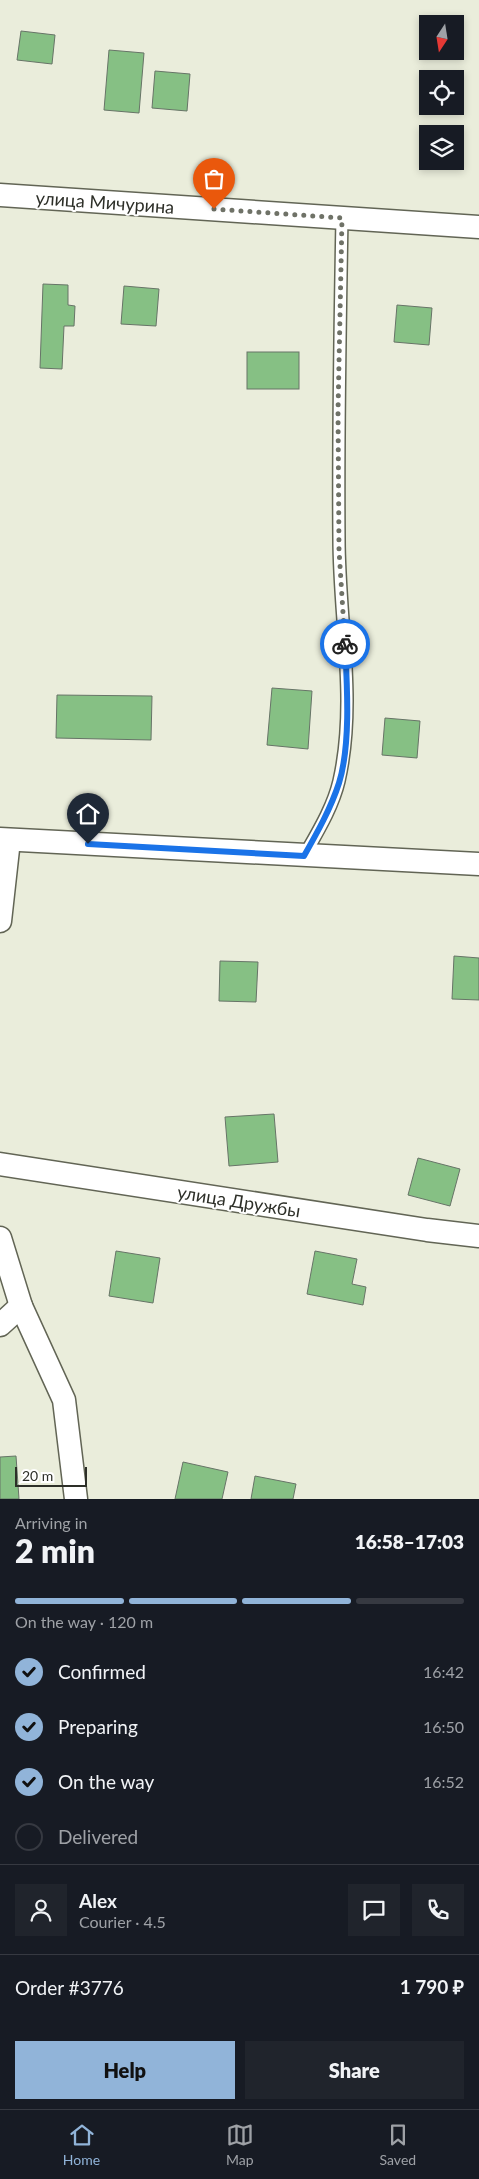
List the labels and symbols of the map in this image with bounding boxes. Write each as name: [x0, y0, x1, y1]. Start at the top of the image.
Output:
north arrow: [419, 15, 464, 60]
pin: [193, 158, 235, 209]
street label: улица Мичурина: [35, 186, 175, 218]
courier: [320, 619, 370, 669]
pin: [67, 793, 109, 844]
street label: улица Дружбы: [176, 1180, 302, 1222]
scale bar: [15, 1464, 88, 1487]

